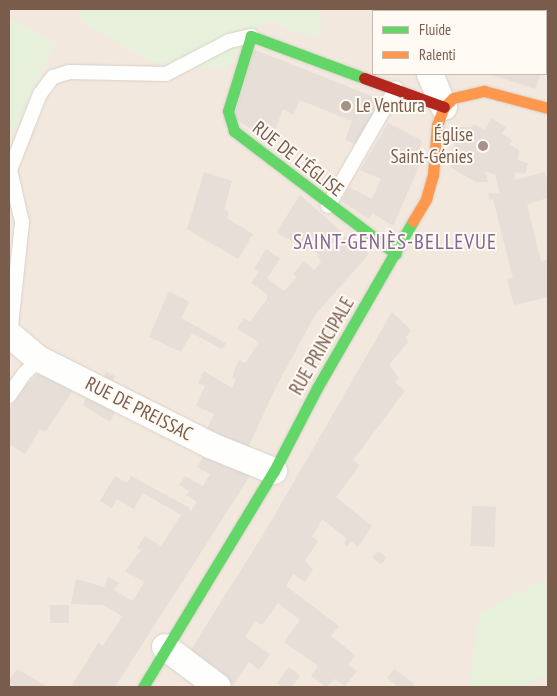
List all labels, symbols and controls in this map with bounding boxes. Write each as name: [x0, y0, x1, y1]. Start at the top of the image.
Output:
legend: [372, 10, 547, 75]
text: Fluide: [419, 20, 451, 39]
text: Ralenti: [419, 45, 456, 64]
place label: Le Ventura: [356, 95, 425, 117]
marker: Le Ventura: [340, 100, 352, 112]
street label: RUE DE L'ÉGLISE: [248, 117, 348, 201]
place label: Église Saint-Génies: [391, 124, 473, 168]
marker: Église Saint-Génies: [477, 140, 489, 152]
district label: SAINT-GENIÈS-BELLEVUE: [290, 229, 500, 255]
street label: RUE PRINCIPALE: [285, 293, 359, 399]
street label: RUE DE PREISSAC: [82, 372, 196, 446]

